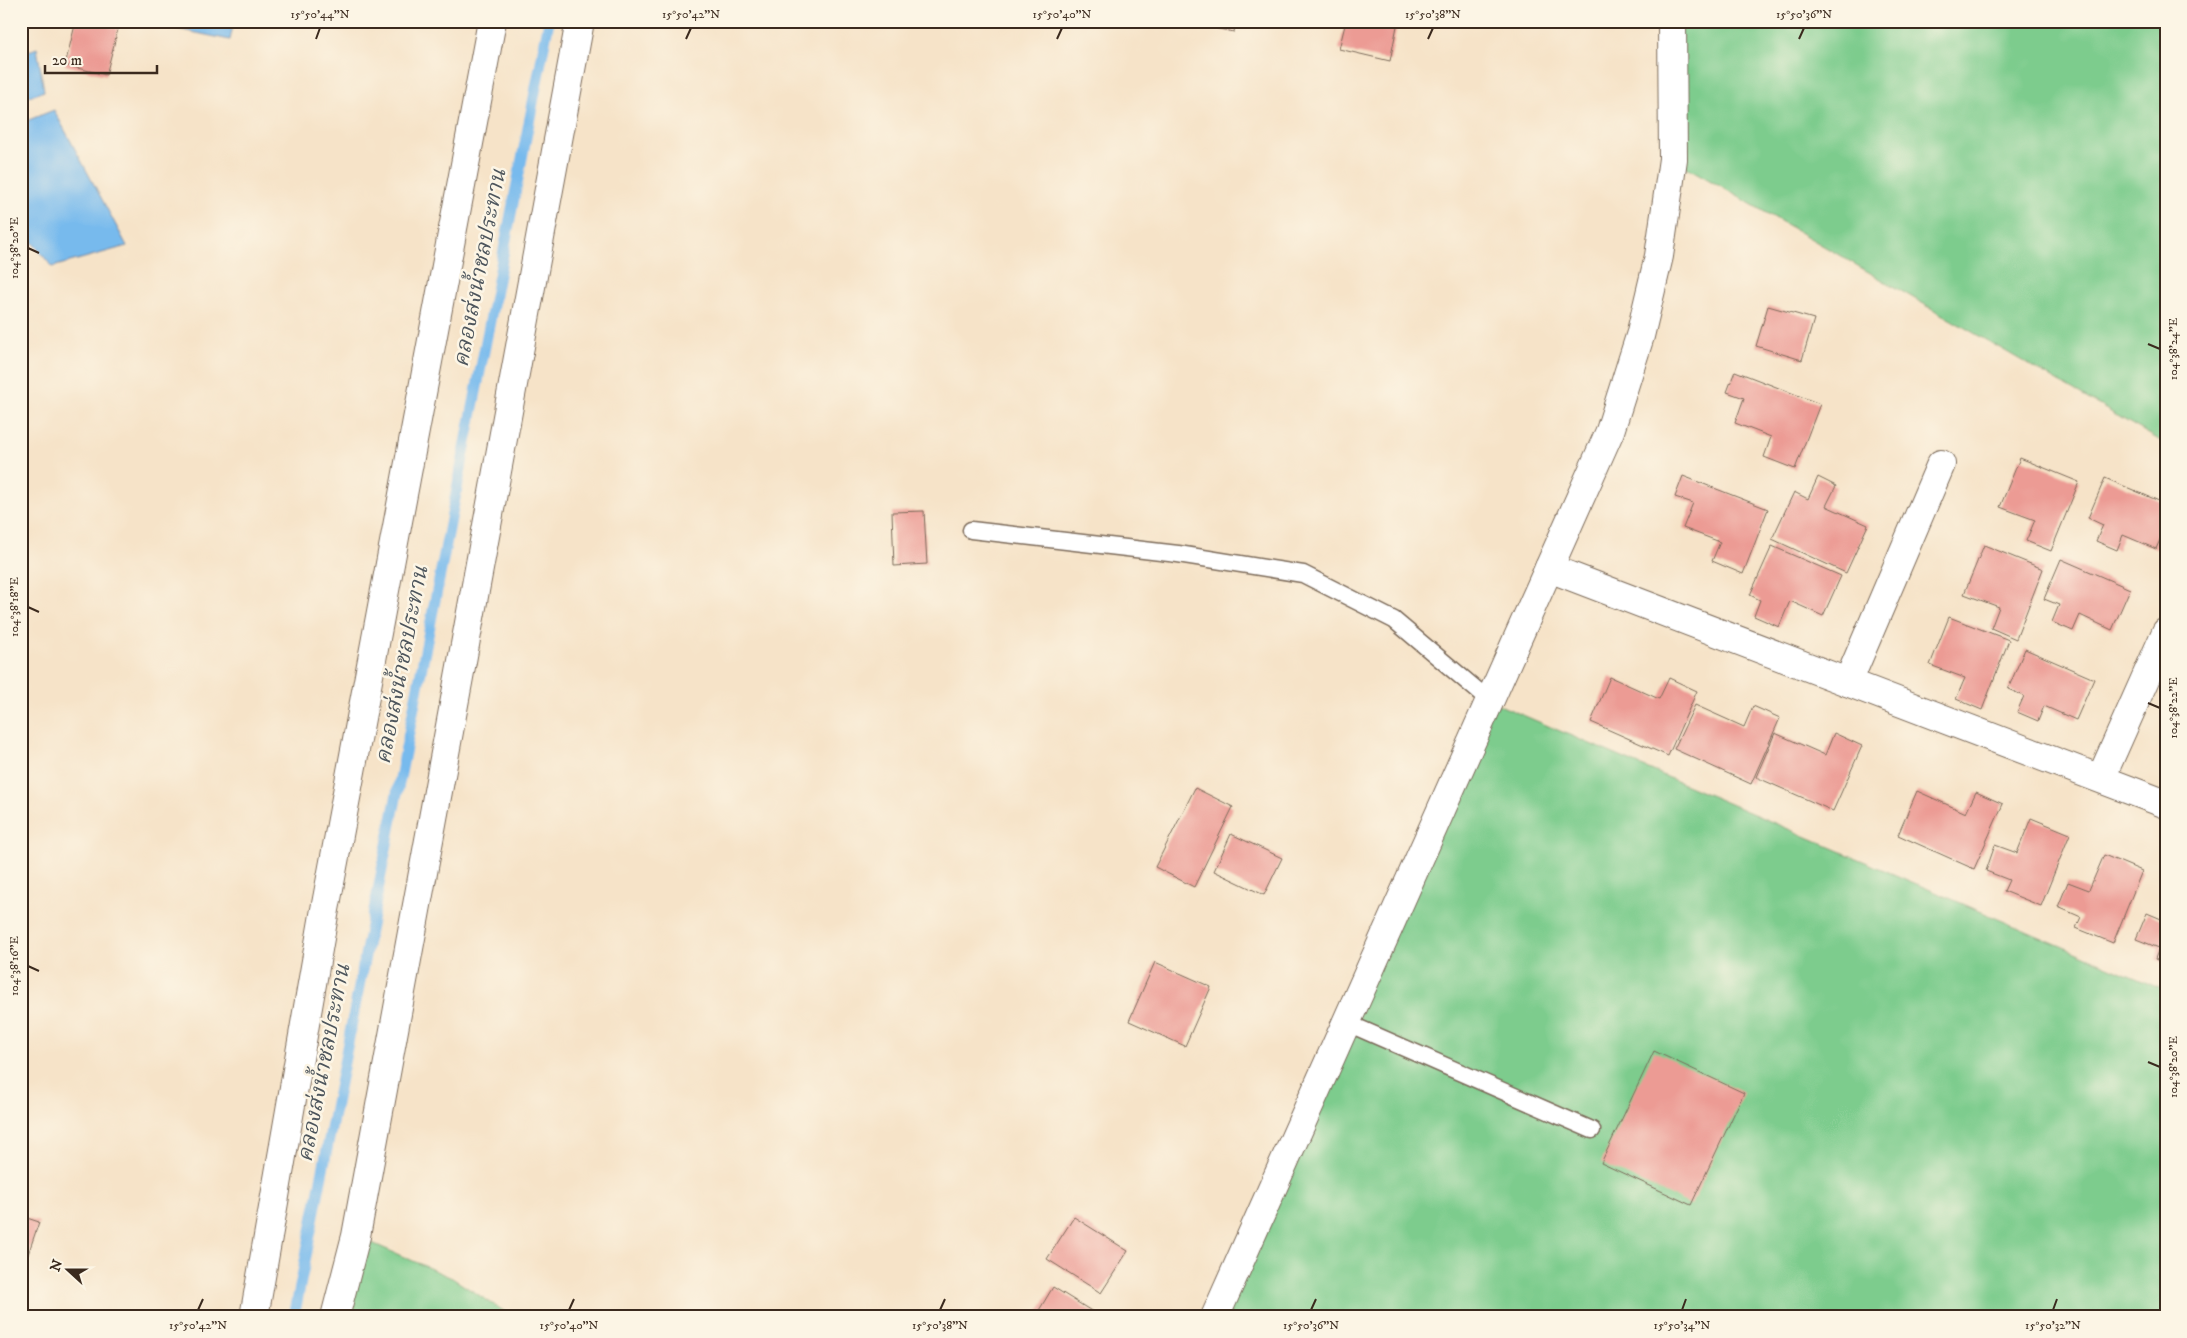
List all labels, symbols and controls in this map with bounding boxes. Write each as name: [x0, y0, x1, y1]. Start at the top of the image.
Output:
text: 15°50'44"N: [290, 7, 350, 22]
text: 15°50'42"N: [662, 7, 720, 22]
text: 15°50'40"N: [1033, 7, 1092, 22]
text: 15°50'38"N: [1405, 7, 1461, 22]
text: 15°50'36"N: [1776, 7, 1832, 22]
scale bar: [45, 42, 158, 74]
text: 20 m: [52, 51, 82, 70]
water label: คลองส่งน้ำชลประทาน: [444, 166, 513, 369]
text: 104°38'20"E: [7, 217, 22, 279]
text: 104°38'24"E: [2166, 317, 2181, 380]
water label: คลองส่งน้ำชลประทาน: [366, 563, 435, 766]
text: 104°38'18"E: [7, 577, 22, 637]
text: 104°38'22"E: [2166, 677, 2181, 739]
text: 104°38'16"E: [7, 935, 22, 996]
water label: คลองส่งน้ำชลประทาน: [288, 961, 357, 1164]
text: 104°38'20"E: [2166, 1036, 2181, 1098]
north arrow: [42, 1246, 92, 1296]
text: N: [46, 1257, 67, 1274]
text: 15°50'42"N: [169, 1318, 227, 1333]
text: 15°50'40"N: [540, 1318, 599, 1333]
text: 15°50'38"N: [912, 1318, 968, 1333]
text: 15°50'36"N: [1283, 1318, 1339, 1333]
text: 15°50'34"N: [1654, 1318, 1711, 1333]
text: 15°50'32"N: [2025, 1318, 2081, 1333]

